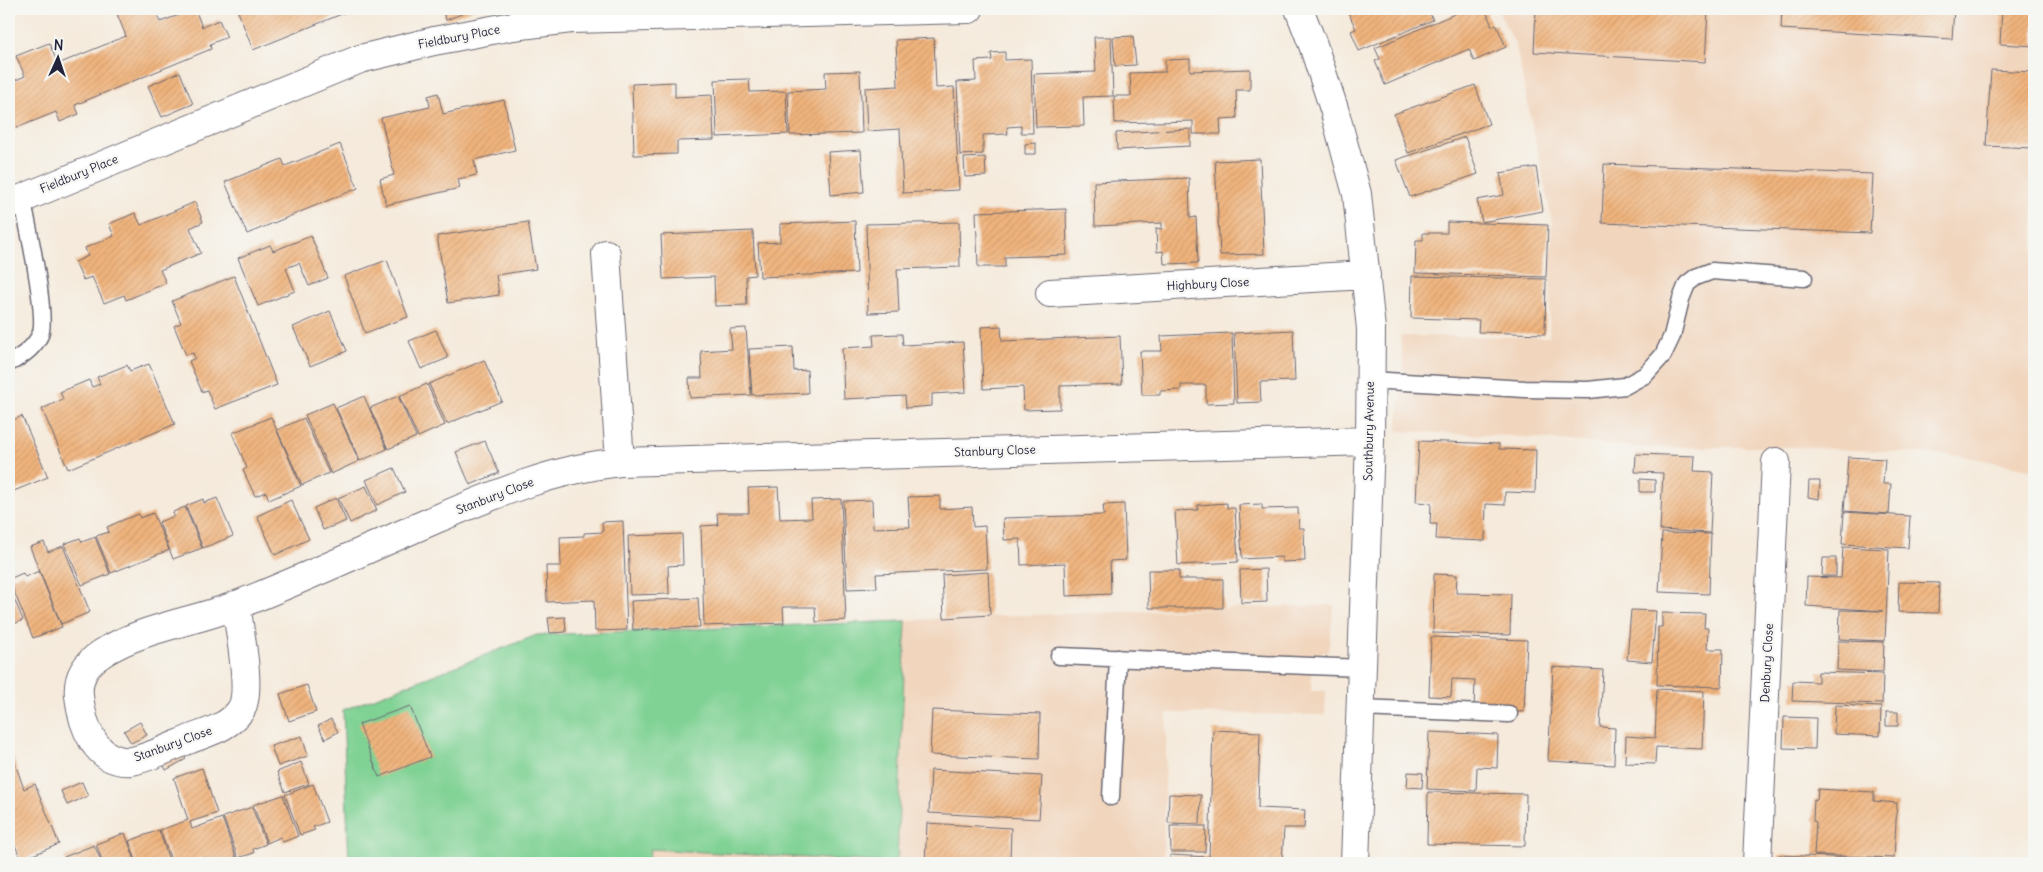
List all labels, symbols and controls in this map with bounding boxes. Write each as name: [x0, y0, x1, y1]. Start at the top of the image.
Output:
street label: Fieldbury Place: [417, 21, 501, 52]
north arrow: [32, 32, 82, 82]
text: N: [53, 36, 64, 54]
street label: Fieldbury Place: [38, 151, 120, 196]
street label: Highbury Close: [1166, 274, 1250, 293]
street label: Southbury Avenue: [1360, 381, 1377, 481]
street label: Stanbury Close: [954, 442, 1036, 459]
street label: Stanbury Close: [454, 474, 536, 517]
street label: Denbury Close: [1757, 623, 1776, 703]
street label: Stanbury Close: [132, 722, 214, 765]

